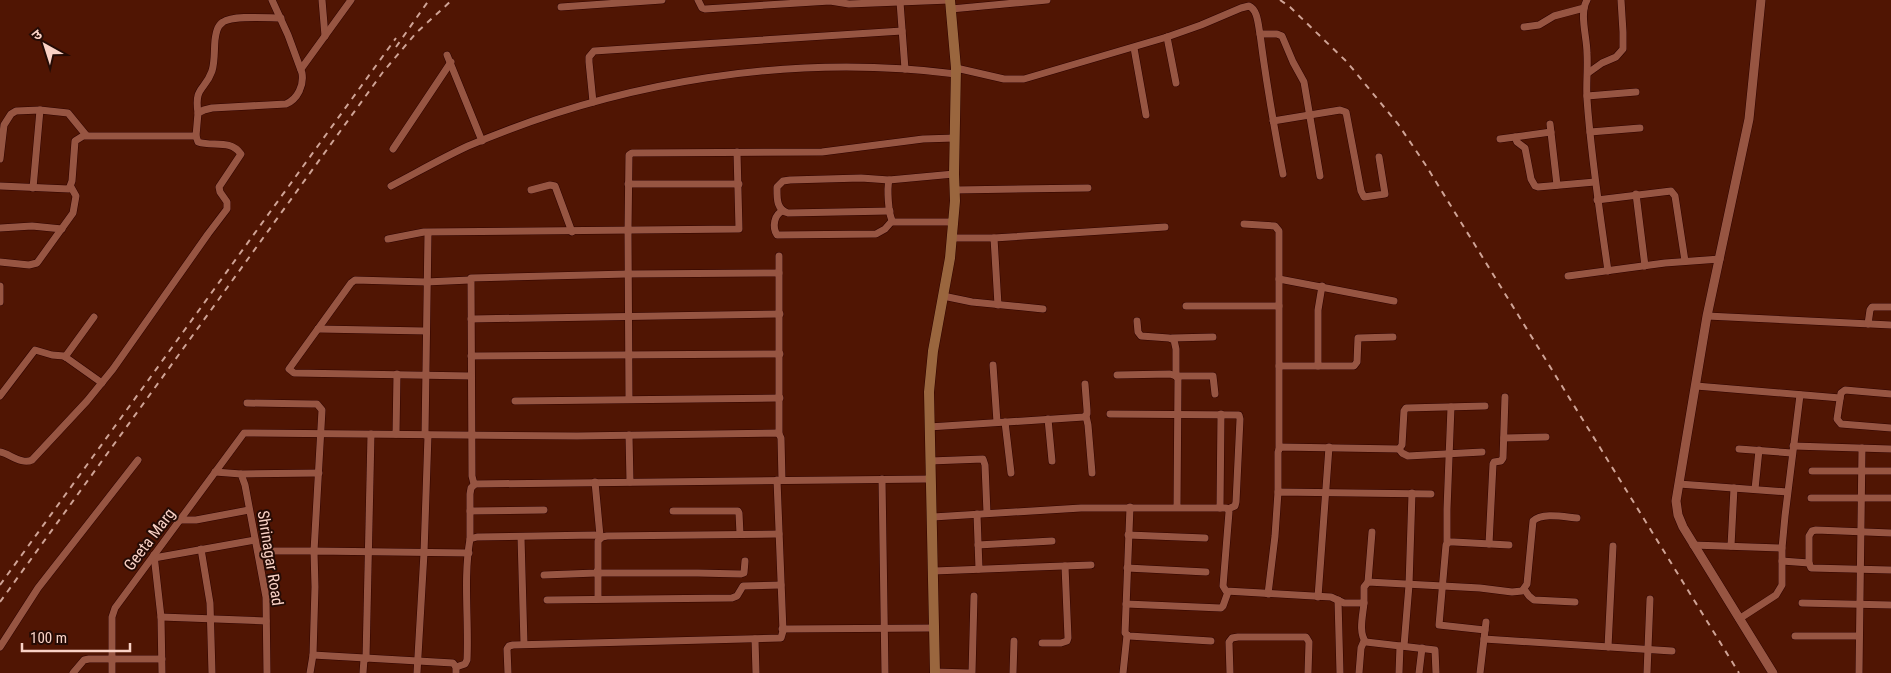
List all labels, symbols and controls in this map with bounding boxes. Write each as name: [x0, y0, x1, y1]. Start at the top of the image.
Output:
north arrow: [20, 20, 70, 70]
text: उ: [29, 26, 46, 44]
street label: Geeta Marg: [120, 504, 179, 574]
street label: Shrinagar Road: [254, 509, 287, 607]
scale bar: [22, 620, 130, 652]
text: 100 m: [30, 629, 67, 647]

